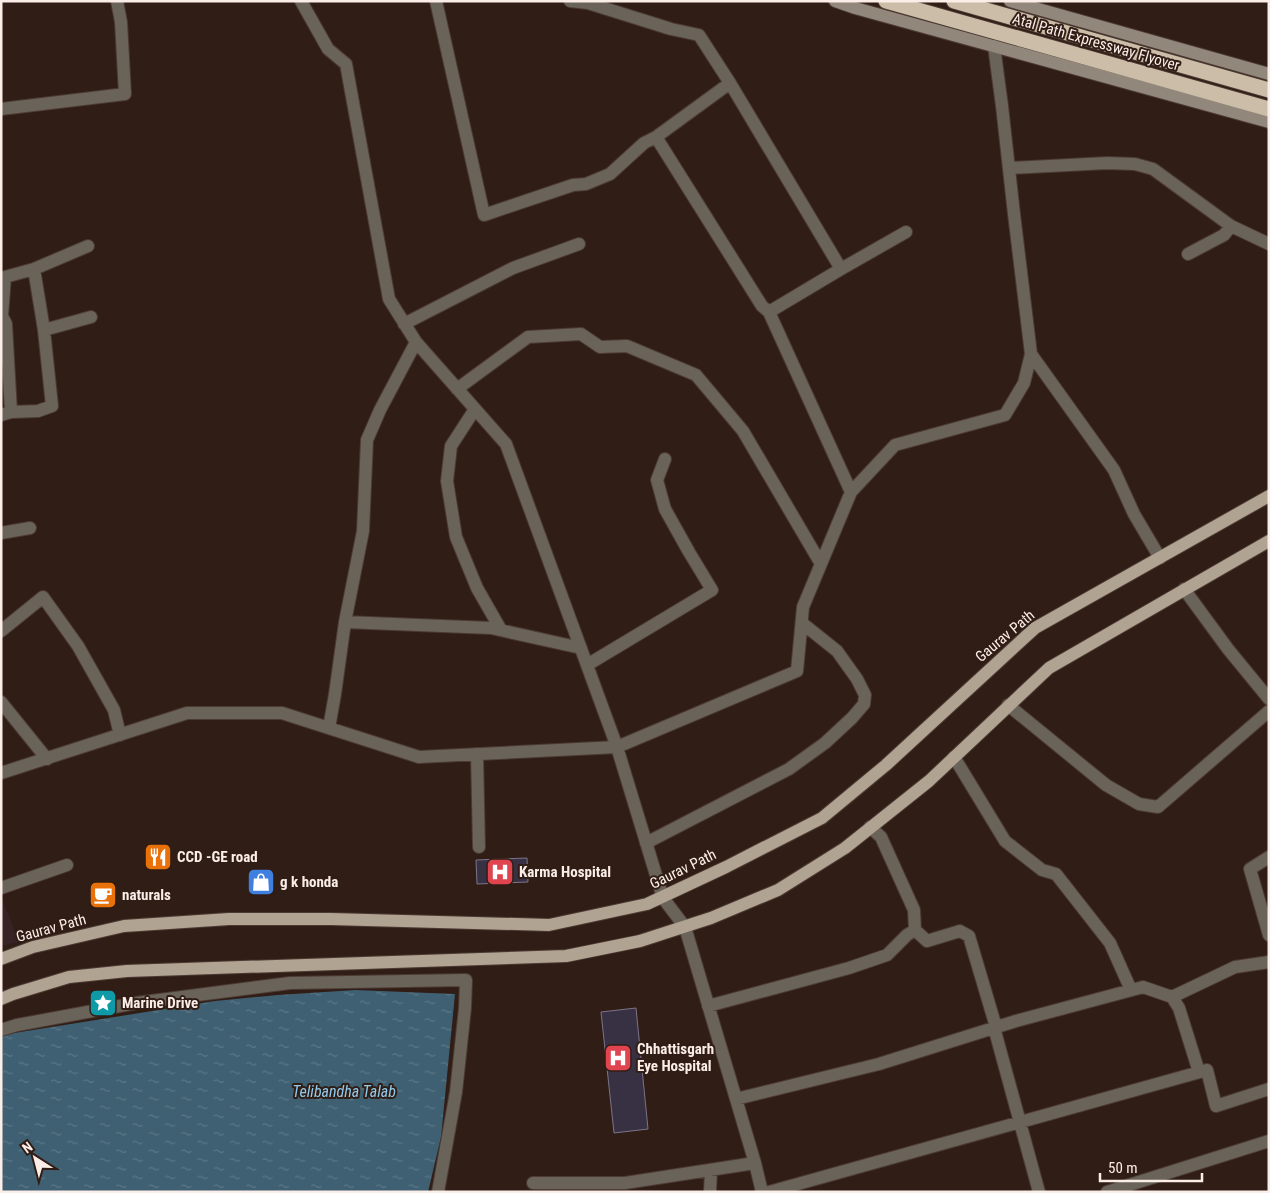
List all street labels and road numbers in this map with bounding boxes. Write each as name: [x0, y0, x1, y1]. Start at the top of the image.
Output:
street label: Atal Path Expressway Flyover: [1010, 10, 1182, 75]
street label: Gaurav Path: [972, 606, 1038, 666]
street label: Gaurav Path: [647, 845, 719, 893]
street label: Gaurav Path: [14, 910, 88, 946]

